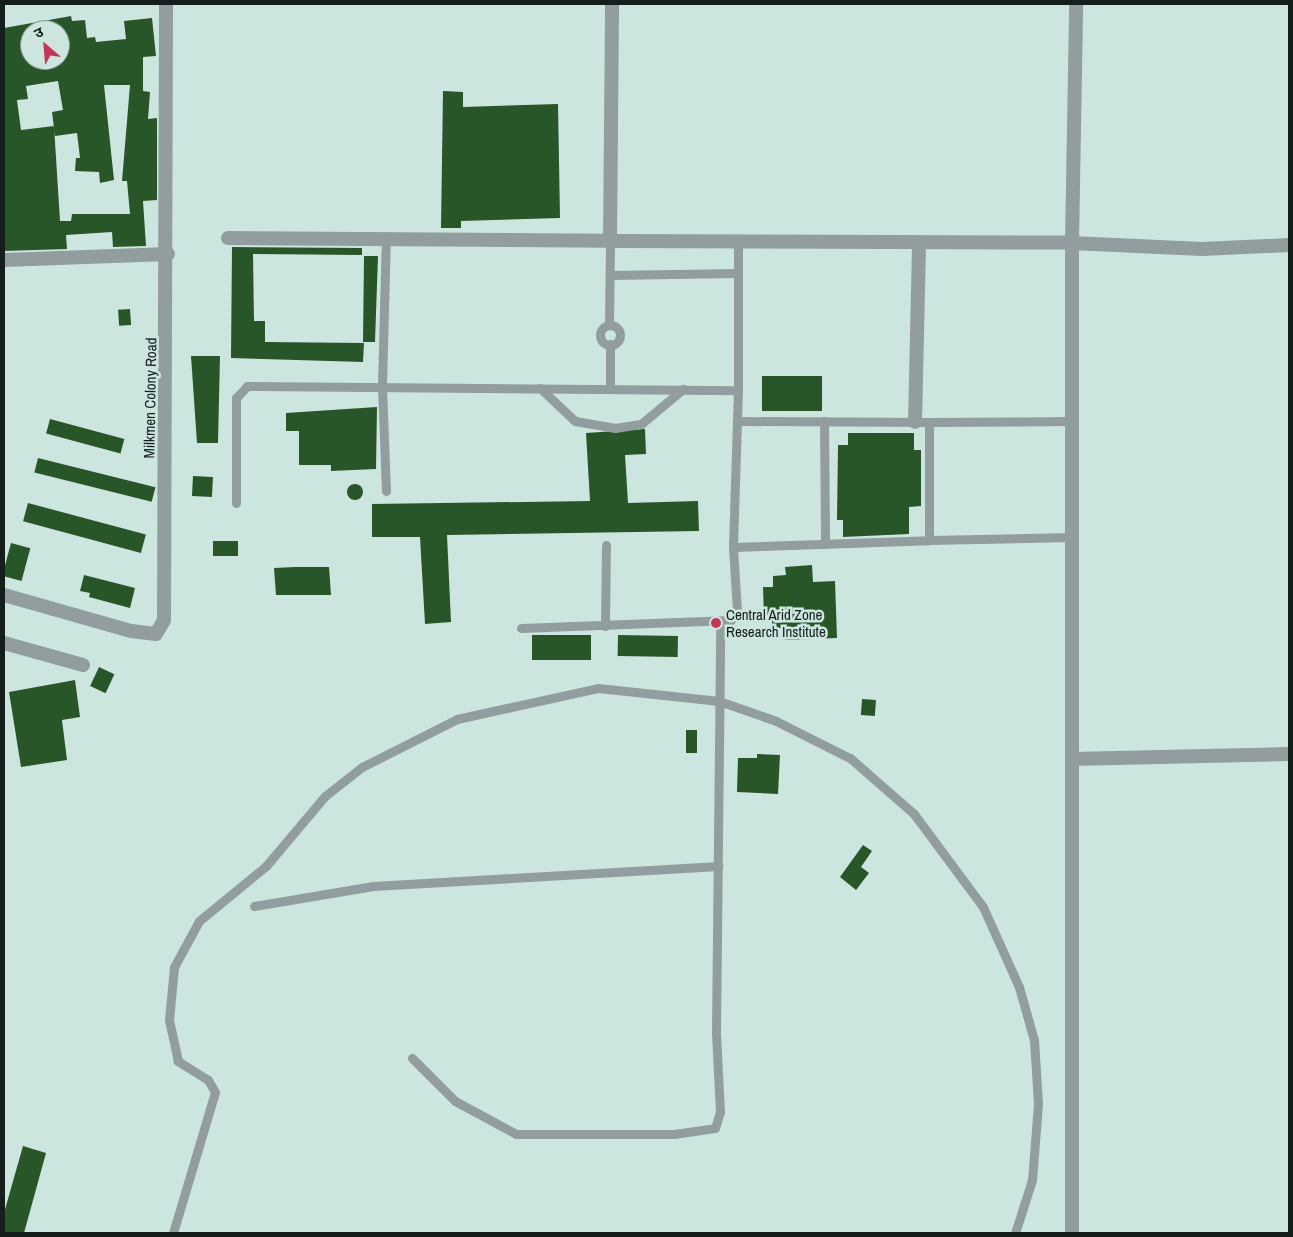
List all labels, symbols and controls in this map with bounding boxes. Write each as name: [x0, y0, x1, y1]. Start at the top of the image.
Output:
north arrow: [20, 20, 70, 70]
text: उ: [31, 23, 46, 42]
street label: Milkmen Colony Road: [140, 337, 160, 459]
place label: Central Arid Zone Research Institute: [726, 605, 826, 640]
marker: Central Arid Zone Research Institute: [710, 617, 722, 629]

